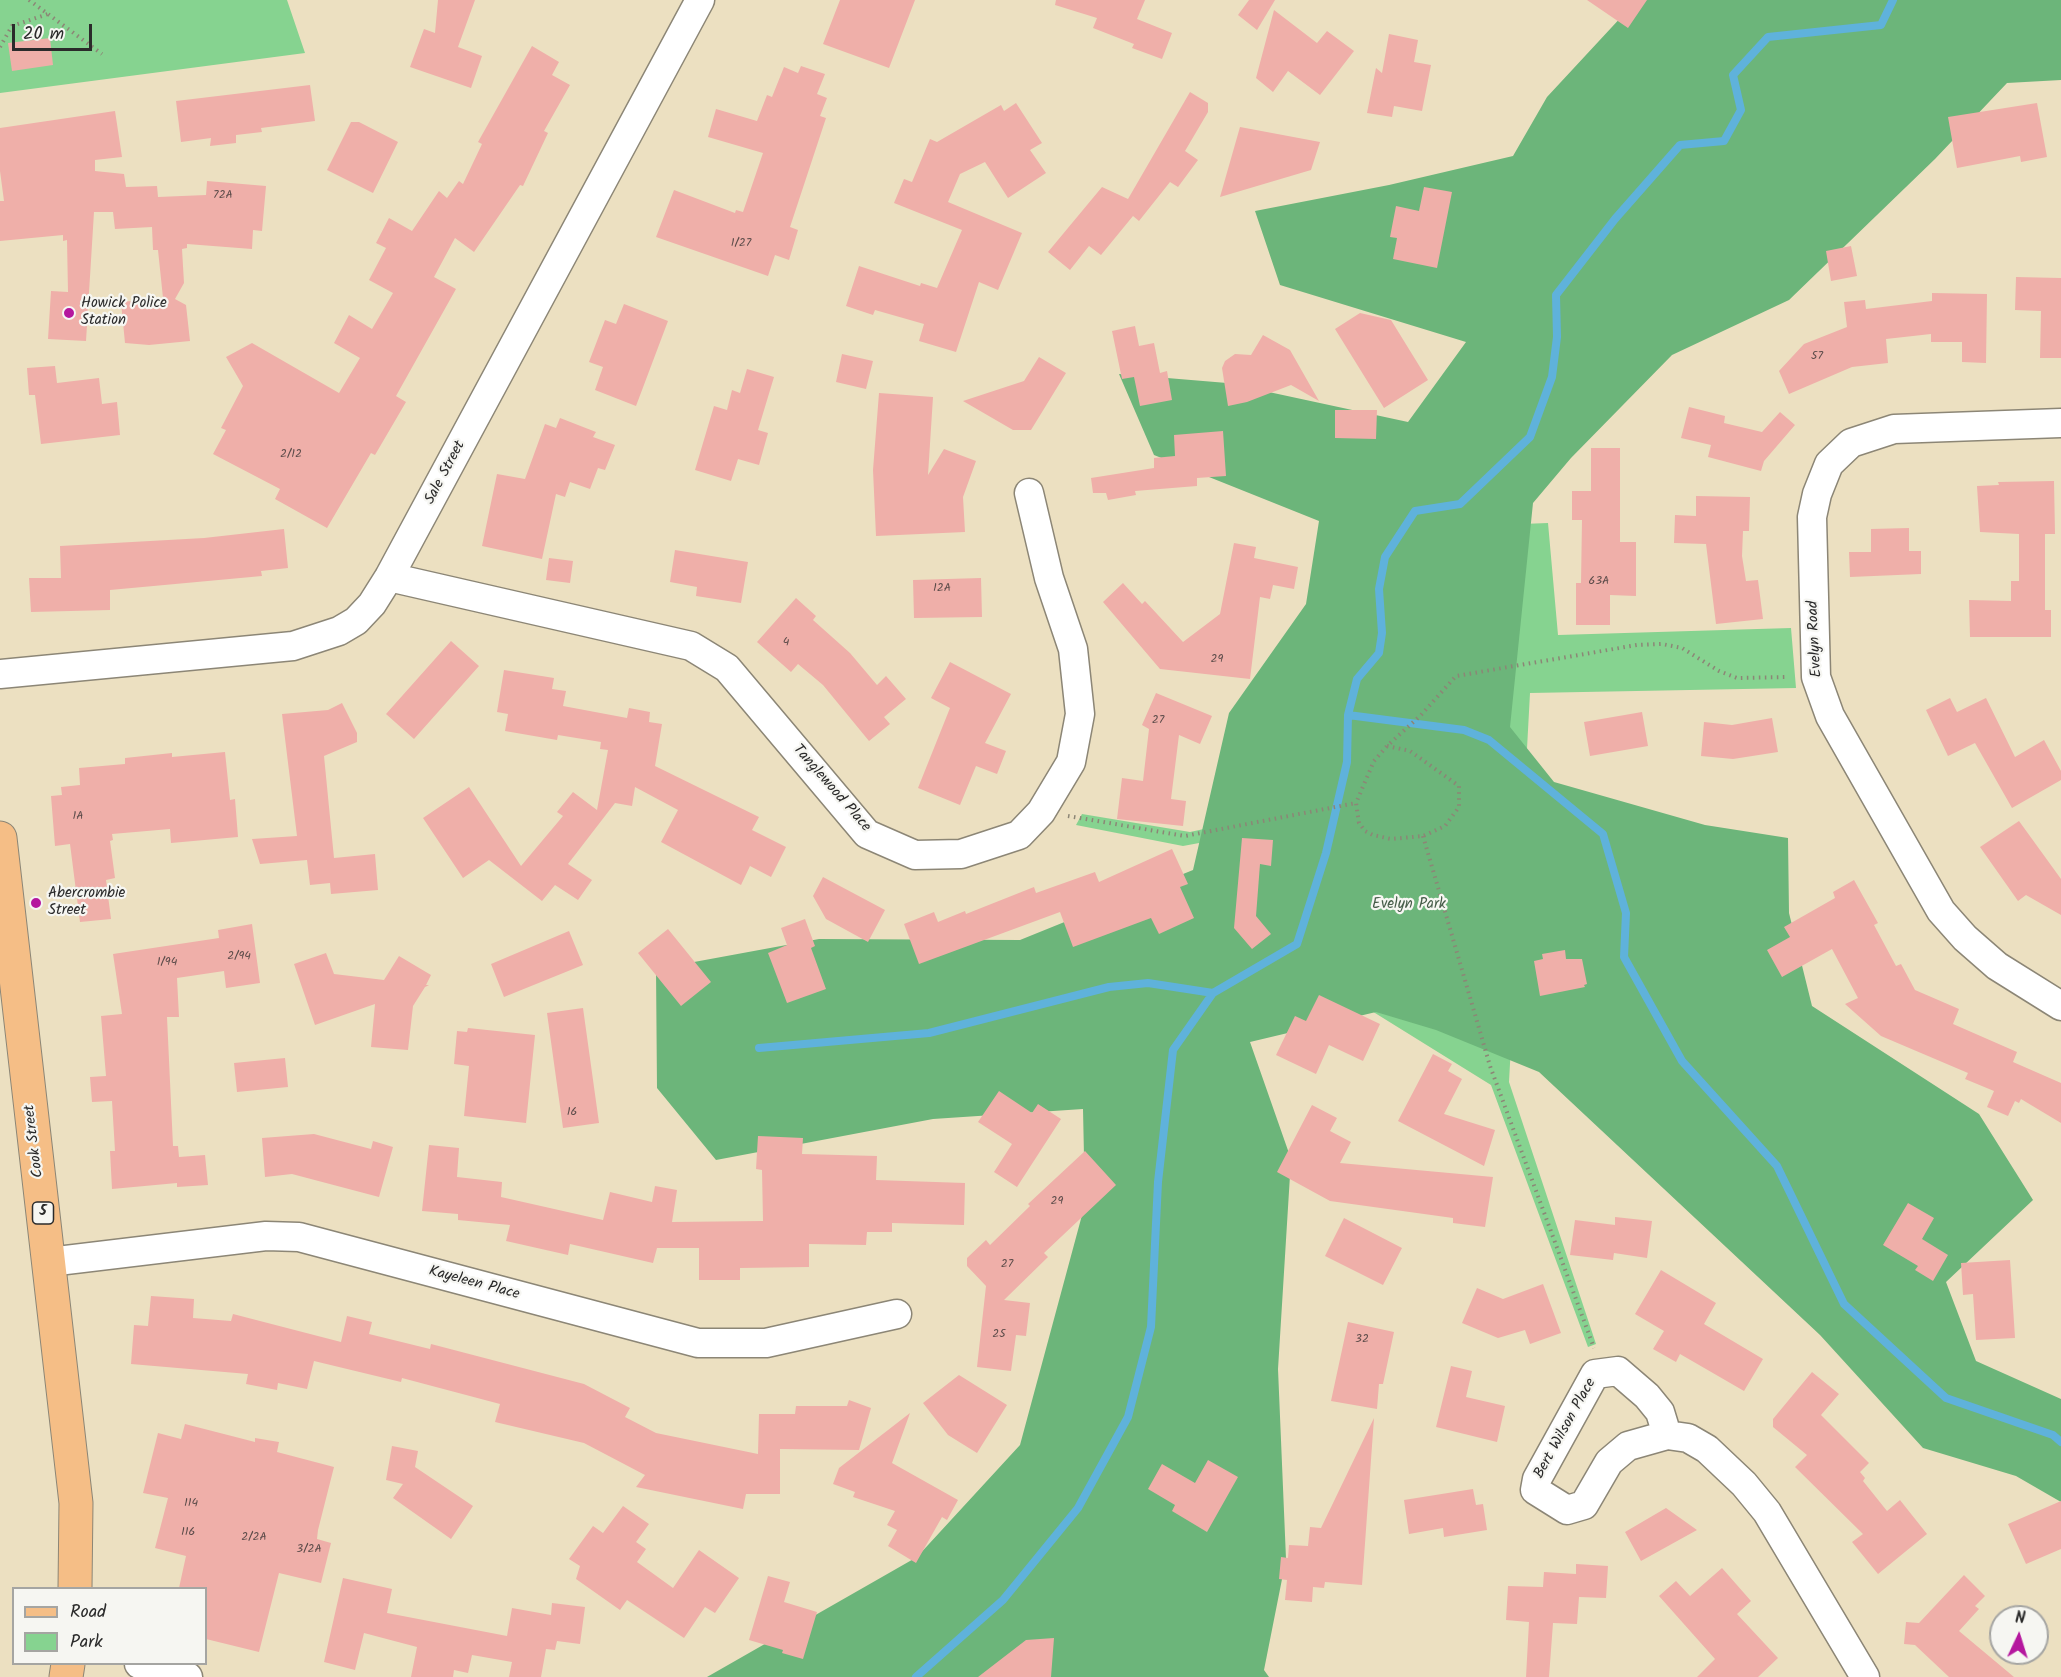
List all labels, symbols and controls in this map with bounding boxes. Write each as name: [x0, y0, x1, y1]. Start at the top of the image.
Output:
scale bar: [15, 12, 94, 50]
text: 20 m: [23, 20, 64, 49]
house number: 72A: [213, 189, 233, 203]
house number: 1/27: [731, 237, 751, 251]
place label: Howick Police Station: [81, 295, 167, 330]
marker: Howick Police Station: [62, 306, 76, 320]
house number: 57: [1811, 350, 1823, 364]
street label: Sale Street: [422, 438, 470, 508]
house number: 2/12: [280, 448, 302, 462]
house number: 63A: [1589, 575, 1609, 589]
house number: 12A: [933, 582, 951, 596]
street label: Evelyn Road: [1805, 600, 1827, 678]
house number: 4: [783, 636, 789, 650]
house number: 29: [1211, 653, 1223, 667]
house number: 27: [1152, 714, 1164, 728]
street label: Tanglewood Place: [788, 742, 874, 836]
house number: 1A: [72, 810, 84, 824]
place label: Abercrombie Street: [48, 885, 125, 920]
marker: Abercrombie Street: [29, 896, 43, 910]
park label: Evelyn Park: [1372, 896, 1446, 914]
house number: 2/94: [227, 950, 251, 964]
house number: 1/94: [157, 956, 177, 970]
street label: Cook Street: [22, 1103, 48, 1179]
house number: 16: [567, 1106, 577, 1120]
house number: 29: [1051, 1195, 1063, 1209]
road number: 5: [32, 1202, 54, 1224]
house number: 27: [1001, 1258, 1013, 1272]
street label: Kayeleen Place: [427, 1263, 521, 1305]
house number: 25: [992, 1328, 1006, 1342]
house number: 32: [1355, 1333, 1369, 1347]
street label: Bert Wilson Place: [1531, 1376, 1601, 1482]
house number: 114: [184, 1497, 198, 1511]
house number: 116: [181, 1526, 195, 1540]
house number: 2/2A: [241, 1531, 267, 1545]
house number: 3/2A: [296, 1543, 322, 1557]
legend: [12, 1587, 207, 1665]
text: Road: [70, 1598, 106, 1627]
north arrow: [1989, 1605, 2049, 1665]
text: N: [2014, 1606, 2026, 1631]
text: Park: [70, 1628, 103, 1657]

